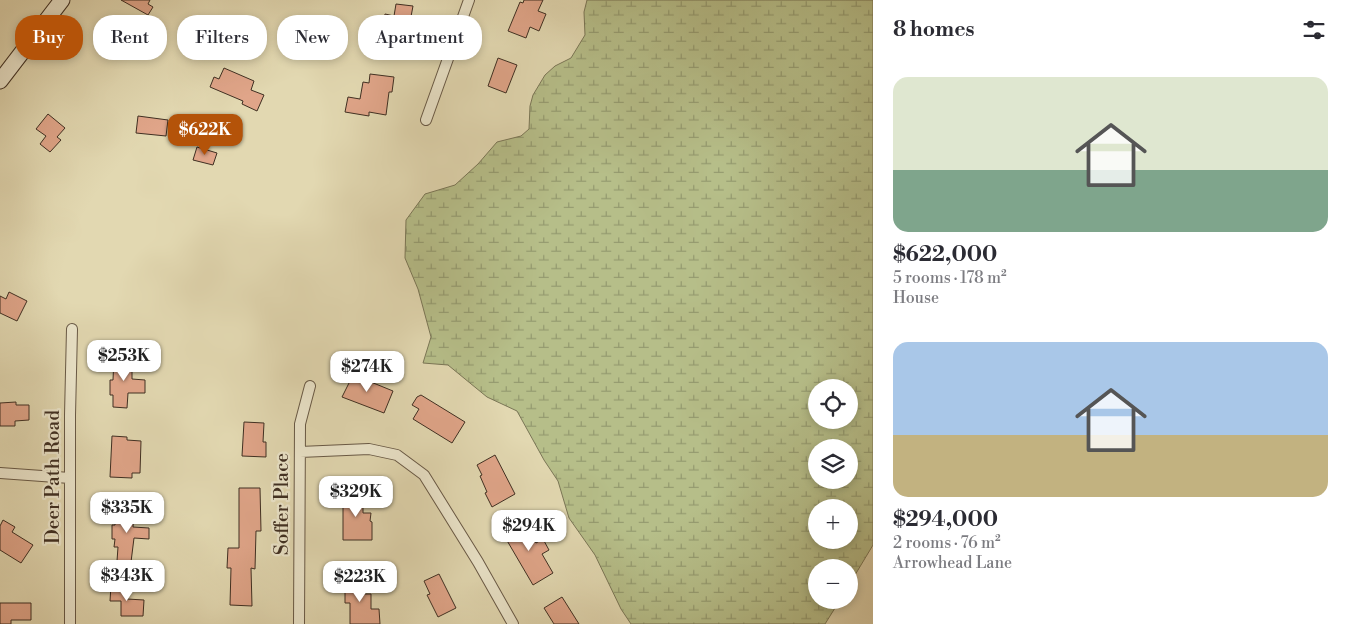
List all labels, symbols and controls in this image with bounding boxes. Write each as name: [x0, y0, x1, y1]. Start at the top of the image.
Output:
chip: Buy: [15, 15, 83, 60]
chip: Rent: [93, 15, 167, 60]
chip: Filters: [177, 15, 267, 60]
chip: New: [277, 15, 348, 60]
chip: Apartment: [358, 15, 482, 60]
icon: filters: [1300, 16, 1328, 44]
text: 8 homes: [893, 17, 975, 43]
icon: home: [1066, 110, 1156, 200]
pin: $622K: [170, 114, 240, 156]
text: $622K: [179, 120, 231, 140]
text: $622,000: [893, 242, 997, 268]
text: 5 rooms · 178 m²: [893, 268, 1007, 288]
text: House: [893, 288, 939, 308]
pin: $253K: [89, 340, 159, 382]
text: $253K: [98, 346, 150, 366]
pin: $274K: [332, 350, 402, 393]
text: $274K: [341, 357, 393, 377]
icon: home: [1066, 375, 1156, 465]
map controls: [808, 379, 858, 609]
button: locate: [808, 379, 858, 429]
street label: Deer Path Road: [41, 410, 65, 544]
button: layers: [808, 439, 858, 489]
street label: Soffer Place: [270, 453, 294, 555]
pin: $329K: [321, 476, 391, 518]
text: $329K: [330, 482, 382, 502]
pin: $335K: [92, 492, 162, 534]
text: $335K: [101, 498, 153, 518]
button: +: [808, 499, 858, 549]
text: $294,000: [893, 507, 998, 533]
pin: $294K: [494, 510, 564, 552]
text: $294K: [502, 516, 556, 536]
text: 2 rooms · 76 m²: [893, 533, 1001, 553]
text: Arrowhead Lane: [893, 553, 1012, 573]
button: −: [808, 559, 858, 609]
pin: $343K: [92, 560, 162, 602]
pin: $223K: [325, 560, 395, 603]
text: $343K: [101, 566, 153, 586]
text: $223K: [334, 567, 386, 587]

